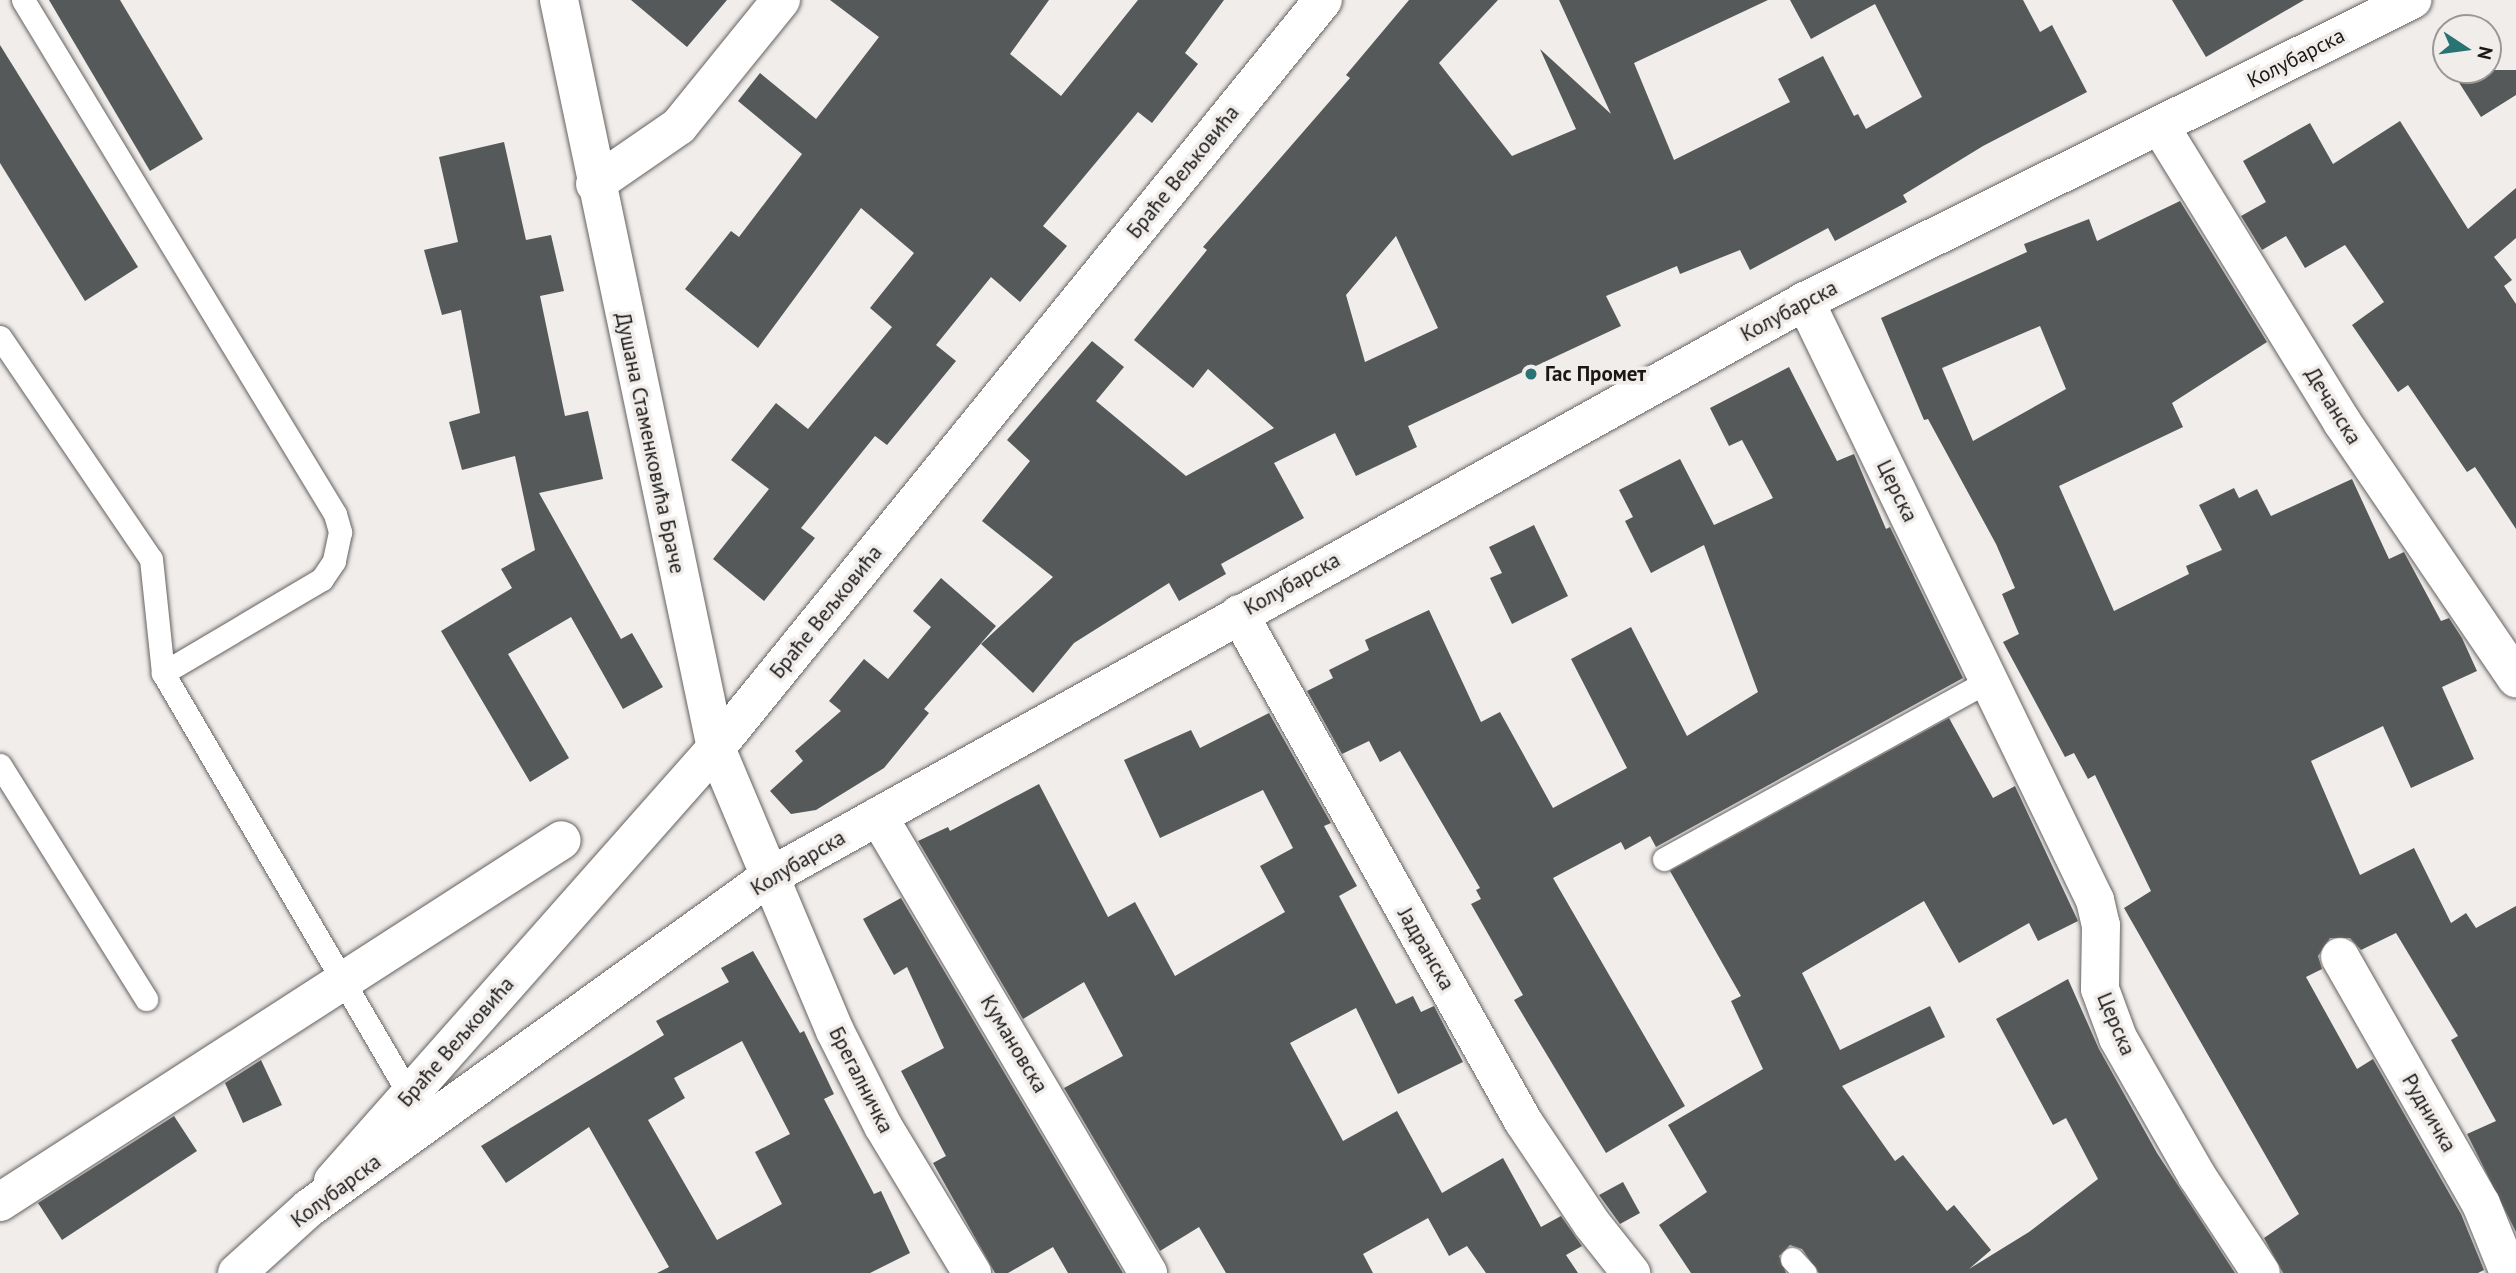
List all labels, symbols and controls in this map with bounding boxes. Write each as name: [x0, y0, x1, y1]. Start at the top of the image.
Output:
north arrow: [2432, 14, 2502, 84]
street label: Колубарска: [2243, 23, 2349, 93]
text: N: [2472, 44, 2499, 62]
street label: Браће Вељковића: [1122, 100, 1244, 244]
street label: Колубарска: [1736, 275, 1842, 347]
street label: Душана Стаменковића Браче: [610, 310, 690, 576]
place label: Гас Промет: [1545, 361, 1646, 387]
street label: Дечанска: [2299, 363, 2367, 449]
marker: Гас Промет: [1523, 366, 1539, 382]
street label: Церска: [1871, 456, 1923, 526]
street label: Браће Вељковића: [765, 540, 887, 684]
street label: Колубарска: [1240, 547, 1344, 621]
street label: Колубарска: [746, 825, 850, 901]
street label: Јадранска: [1392, 903, 1460, 995]
street label: Браће Вељковића: [393, 972, 519, 1112]
street label: Церска: [2092, 989, 2140, 1059]
street label: Кумановска: [975, 991, 1053, 1097]
street label: Брегалничка: [823, 1023, 899, 1137]
street label: Рудничка: [2397, 1069, 2461, 1157]
street label: Колубарска: [286, 1149, 386, 1233]

